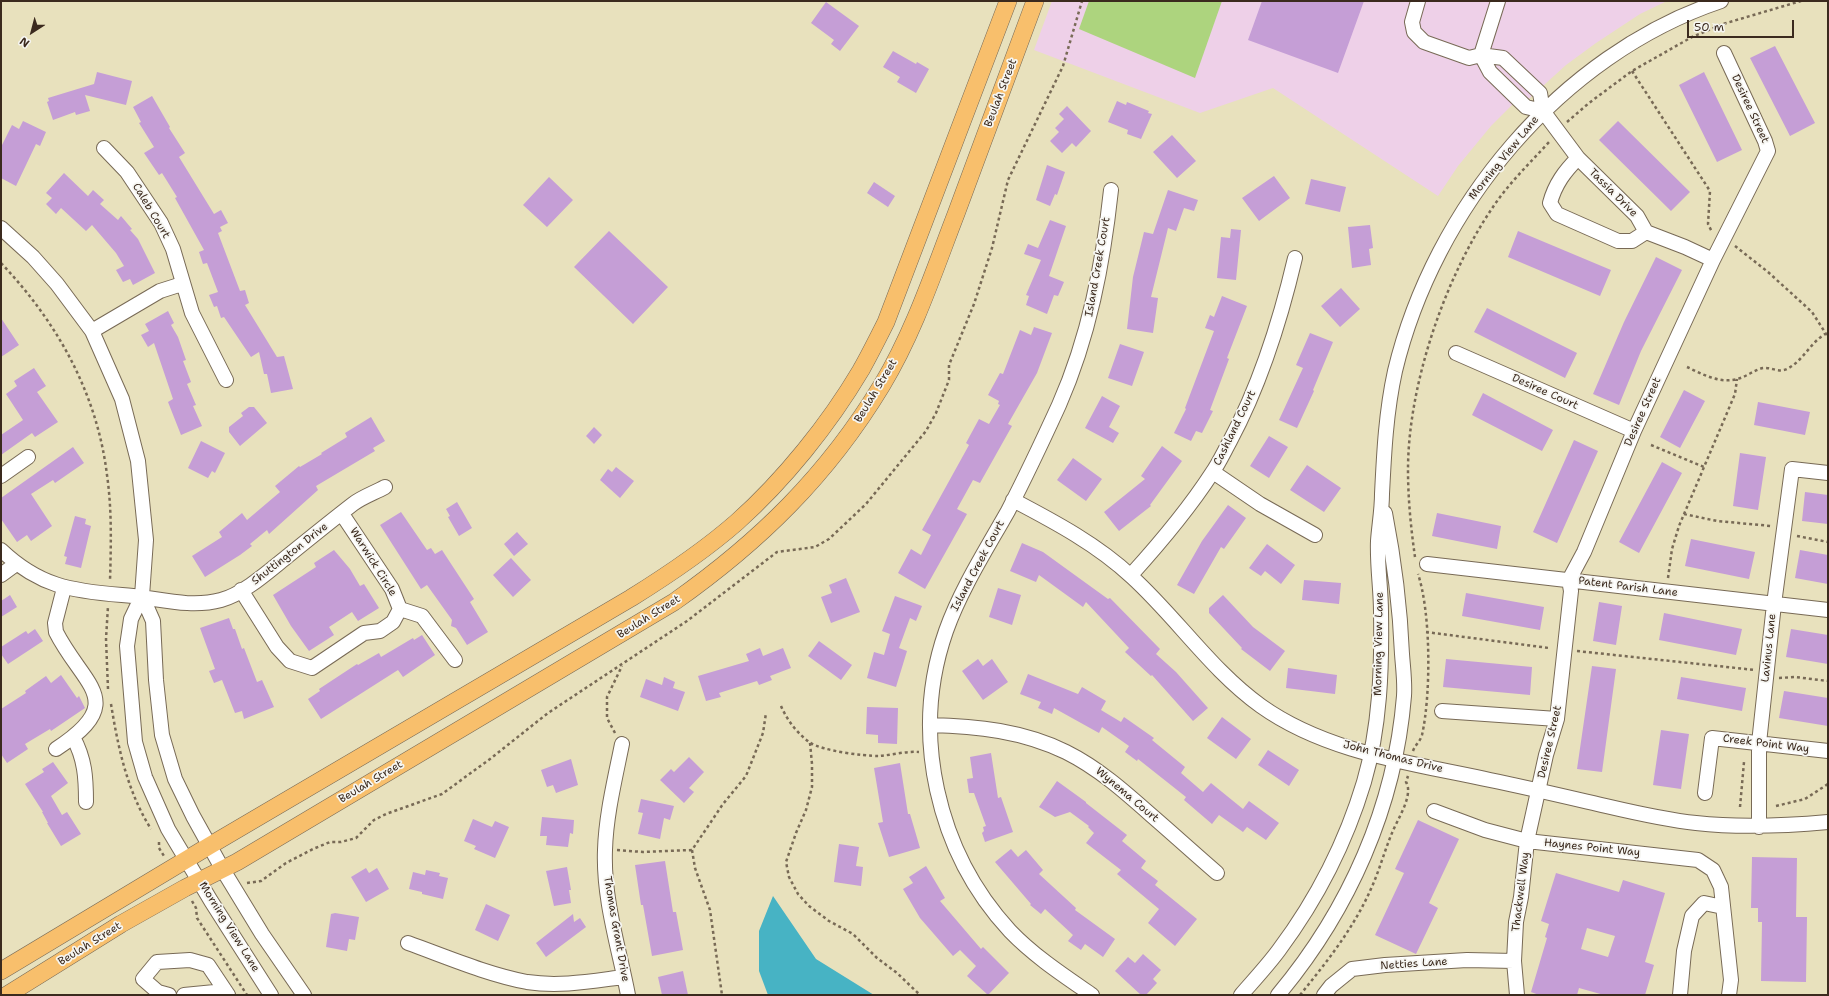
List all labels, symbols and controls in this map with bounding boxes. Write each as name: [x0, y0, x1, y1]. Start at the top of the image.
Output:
north arrow: [12, 12, 52, 52]
scale bar: [1689, 12, 1796, 38]
text: 50 m: [1694, 19, 1724, 35]
text: N: [17, 33, 33, 51]
street label: Beulah Street: [982, 57, 1020, 129]
street label: Desiree Street: [1728, 73, 1772, 145]
street label: Morning View Lane: [1466, 113, 1542, 203]
street label: Tassia Drive: [1586, 166, 1640, 220]
street label: Caleb Court: [129, 181, 173, 241]
street label: Island Creek Court: [1083, 216, 1113, 318]
street label: Beulah Street: [852, 357, 900, 425]
street label: Desiree Court: [1510, 372, 1580, 412]
street label: Desiree Street: [1622, 375, 1664, 449]
street label: Cashland Court: [1211, 388, 1259, 468]
street label: Island Creek Court: [948, 518, 1008, 614]
street label: Shuttington Drive: [249, 520, 331, 588]
street label: Warwick Circle: [347, 525, 399, 599]
street label: Patent Parish Lane: [1577, 574, 1679, 600]
street label: Beulah Street: [615, 592, 683, 642]
street label: Morning View Lane: [1371, 592, 1387, 696]
street label: Lavinus Lane: [1759, 613, 1779, 683]
street label: Desiree Street: [1535, 704, 1565, 780]
street label: Creek Point Way: [1722, 732, 1810, 756]
street label: John Thomas Drive: [1342, 738, 1444, 776]
street label: Beulah Street: [337, 758, 405, 806]
street label: Wynema Court: [1093, 765, 1161, 825]
street label: Haynes Point Way: [1543, 836, 1641, 860]
street label: Thackwell Way: [1510, 851, 1532, 933]
street label: Thomas Grant Drive: [600, 875, 632, 983]
street label: Morning View Lane: [196, 879, 262, 975]
street label: Beulah Street: [56, 919, 124, 969]
street label: Netties Lane: [1380, 955, 1448, 973]

